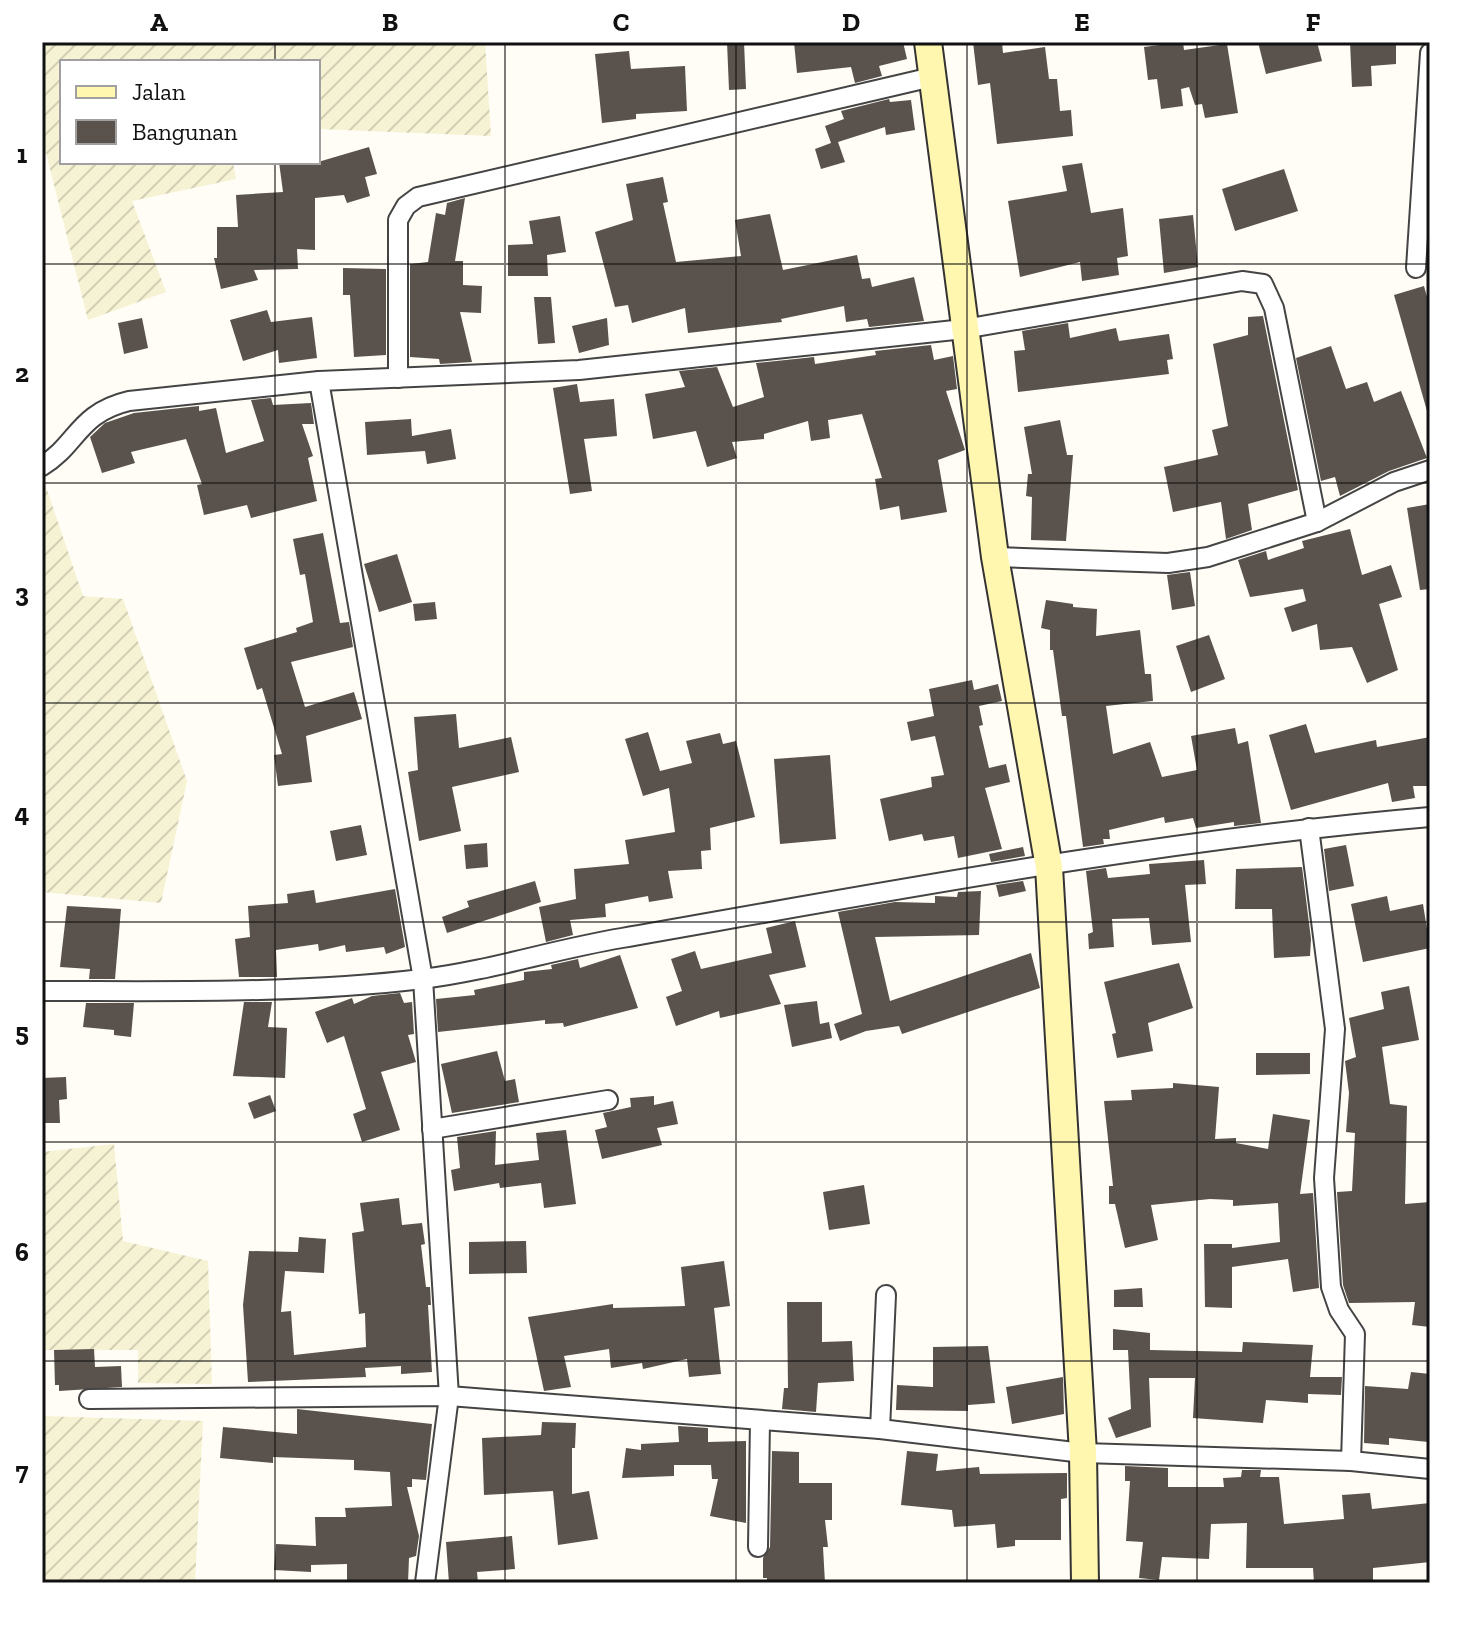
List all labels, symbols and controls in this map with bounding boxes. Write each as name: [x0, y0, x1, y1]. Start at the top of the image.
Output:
text: A: [150, 6, 168, 38]
text: B: [382, 6, 398, 38]
text: C: [613, 6, 629, 38]
text: D: [842, 6, 860, 38]
text: E: [1074, 6, 1090, 38]
text: F: [1306, 6, 1321, 38]
legend: [60, 60, 320, 164]
text: Jalan: [132, 77, 186, 106]
text: Bangunan: [132, 117, 238, 146]
text: 1: [17, 138, 28, 170]
text: 2: [15, 357, 29, 389]
text: 3: [15, 577, 29, 609]
text: 4: [15, 797, 30, 829]
text: 5: [15, 1016, 29, 1048]
text: 6: [15, 1236, 29, 1268]
text: 7: [16, 1455, 29, 1487]

